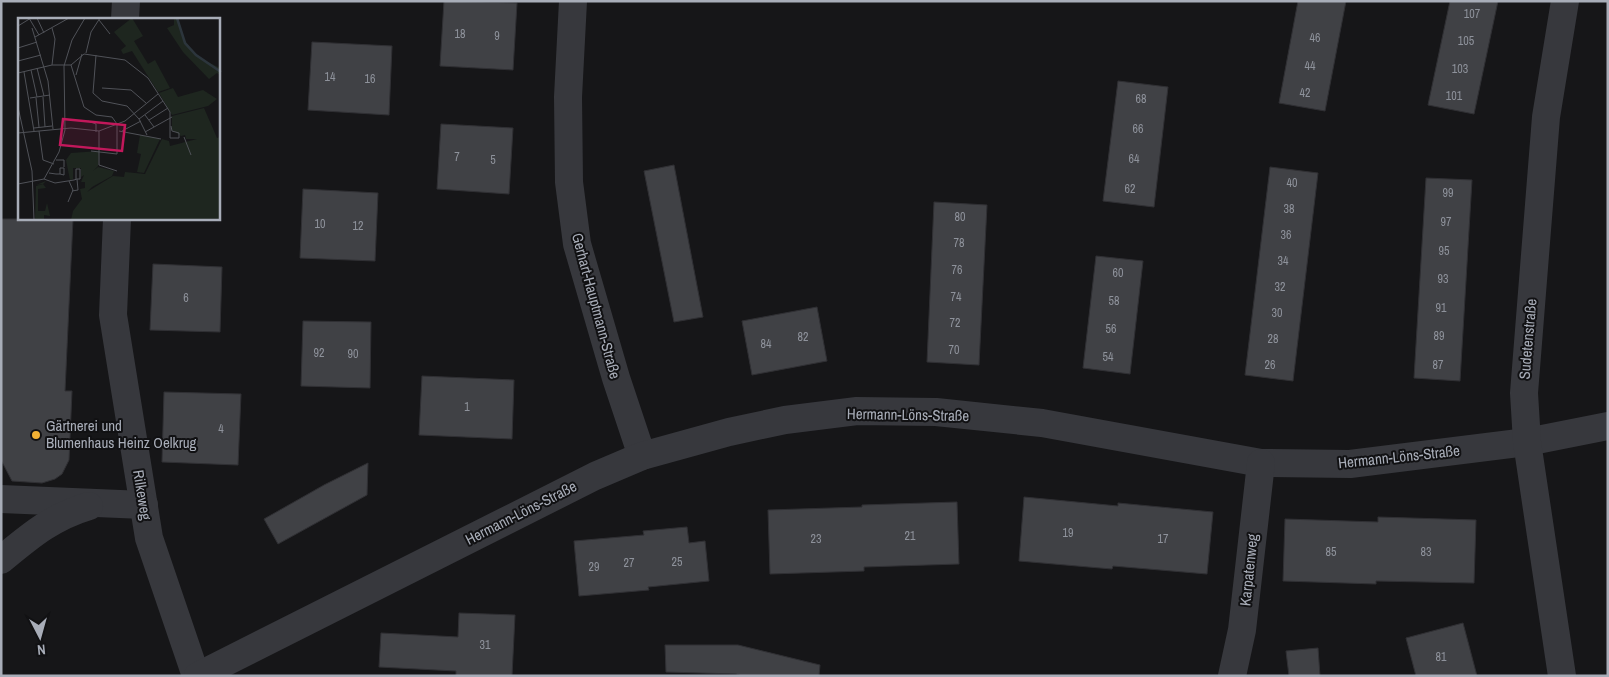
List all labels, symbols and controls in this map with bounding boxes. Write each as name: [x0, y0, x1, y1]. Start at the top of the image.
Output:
house number: 107: [1464, 6, 1481, 22]
inset map: [18, 18, 220, 220]
house number: 18: [455, 26, 465, 42]
house number: 9: [494, 28, 500, 44]
house number: 46: [1310, 30, 1320, 46]
house number: 105: [1458, 33, 1475, 49]
house number: 44: [1305, 58, 1316, 74]
house number: 103: [1452, 61, 1468, 77]
house number: 14: [325, 69, 336, 85]
house number: 16: [365, 71, 375, 87]
house number: 42: [1300, 85, 1310, 101]
house number: 101: [1446, 88, 1463, 104]
house number: 68: [1136, 91, 1146, 107]
house number: 66: [1133, 121, 1143, 137]
house number: 7: [454, 149, 460, 165]
house number: 64: [1129, 151, 1140, 167]
house number: 5: [490, 152, 496, 168]
house number: 40: [1287, 175, 1297, 191]
house number: 62: [1125, 181, 1135, 197]
house number: 99: [1443, 185, 1453, 201]
house number: 38: [1284, 201, 1294, 217]
house number: 80: [955, 209, 965, 225]
house number: 97: [1441, 214, 1452, 230]
house number: 10: [315, 216, 325, 232]
house number: 12: [353, 218, 363, 234]
house number: 36: [1281, 227, 1291, 243]
street label: Gerhart-Hauptmann-Straße: [567, 231, 626, 381]
house number: 78: [954, 235, 964, 251]
house number: 95: [1439, 243, 1450, 259]
house number: 34: [1278, 253, 1289, 269]
house number: 76: [952, 262, 962, 278]
house number: 60: [1113, 265, 1123, 281]
house number: 93: [1438, 271, 1448, 287]
house number: 32: [1275, 279, 1285, 295]
house number: 74: [951, 289, 962, 305]
house number: 6: [183, 290, 189, 306]
house number: 58: [1109, 293, 1119, 309]
street label: Sudetenstraße: [1514, 298, 1541, 380]
house number: 91: [1436, 300, 1447, 316]
house number: 30: [1272, 305, 1282, 321]
house number: 72: [950, 315, 960, 331]
house number: 56: [1106, 321, 1116, 337]
house number: 89: [1434, 328, 1444, 344]
house number: 82: [798, 329, 808, 345]
house number: 28: [1268, 331, 1278, 347]
house number: 84: [761, 336, 772, 352]
house number: 70: [949, 342, 959, 358]
house number: 92: [314, 345, 324, 361]
house number: 90: [348, 346, 358, 362]
house number: 54: [1103, 349, 1114, 365]
house number: 26: [1265, 357, 1275, 373]
house number: 87: [1433, 357, 1444, 373]
house number: 1: [464, 399, 470, 415]
street label: Hermann-Löns-Straße: [847, 403, 970, 426]
place label: Gärtnerei und Blumenhaus Heinz Oelkrug: [46, 415, 197, 453]
house number: 4: [218, 421, 224, 437]
marker: Gärtnerei und Blumenhaus Heinz Oelkrug: [30, 429, 42, 441]
street label: Hermann-Löns-Straße: [1337, 440, 1461, 473]
street label: Rilkeweg: [128, 468, 157, 522]
street label: Hermann-Löns-Straße: [461, 475, 580, 550]
house number: 19: [1063, 525, 1073, 541]
house number: 21: [905, 528, 916, 544]
house number: 23: [811, 531, 821, 547]
house number: 17: [1158, 531, 1169, 547]
street label: Karpatenweg: [1234, 533, 1263, 607]
house number: 85: [1326, 544, 1337, 560]
house number: 83: [1421, 544, 1431, 560]
house number: 25: [672, 554, 683, 570]
house number: 27: [624, 555, 635, 571]
house number: 29: [589, 559, 599, 575]
north arrow: [15, 612, 65, 662]
house number: 31: [480, 637, 491, 653]
text: N: [36, 641, 46, 659]
house number: 81: [1436, 649, 1447, 665]

